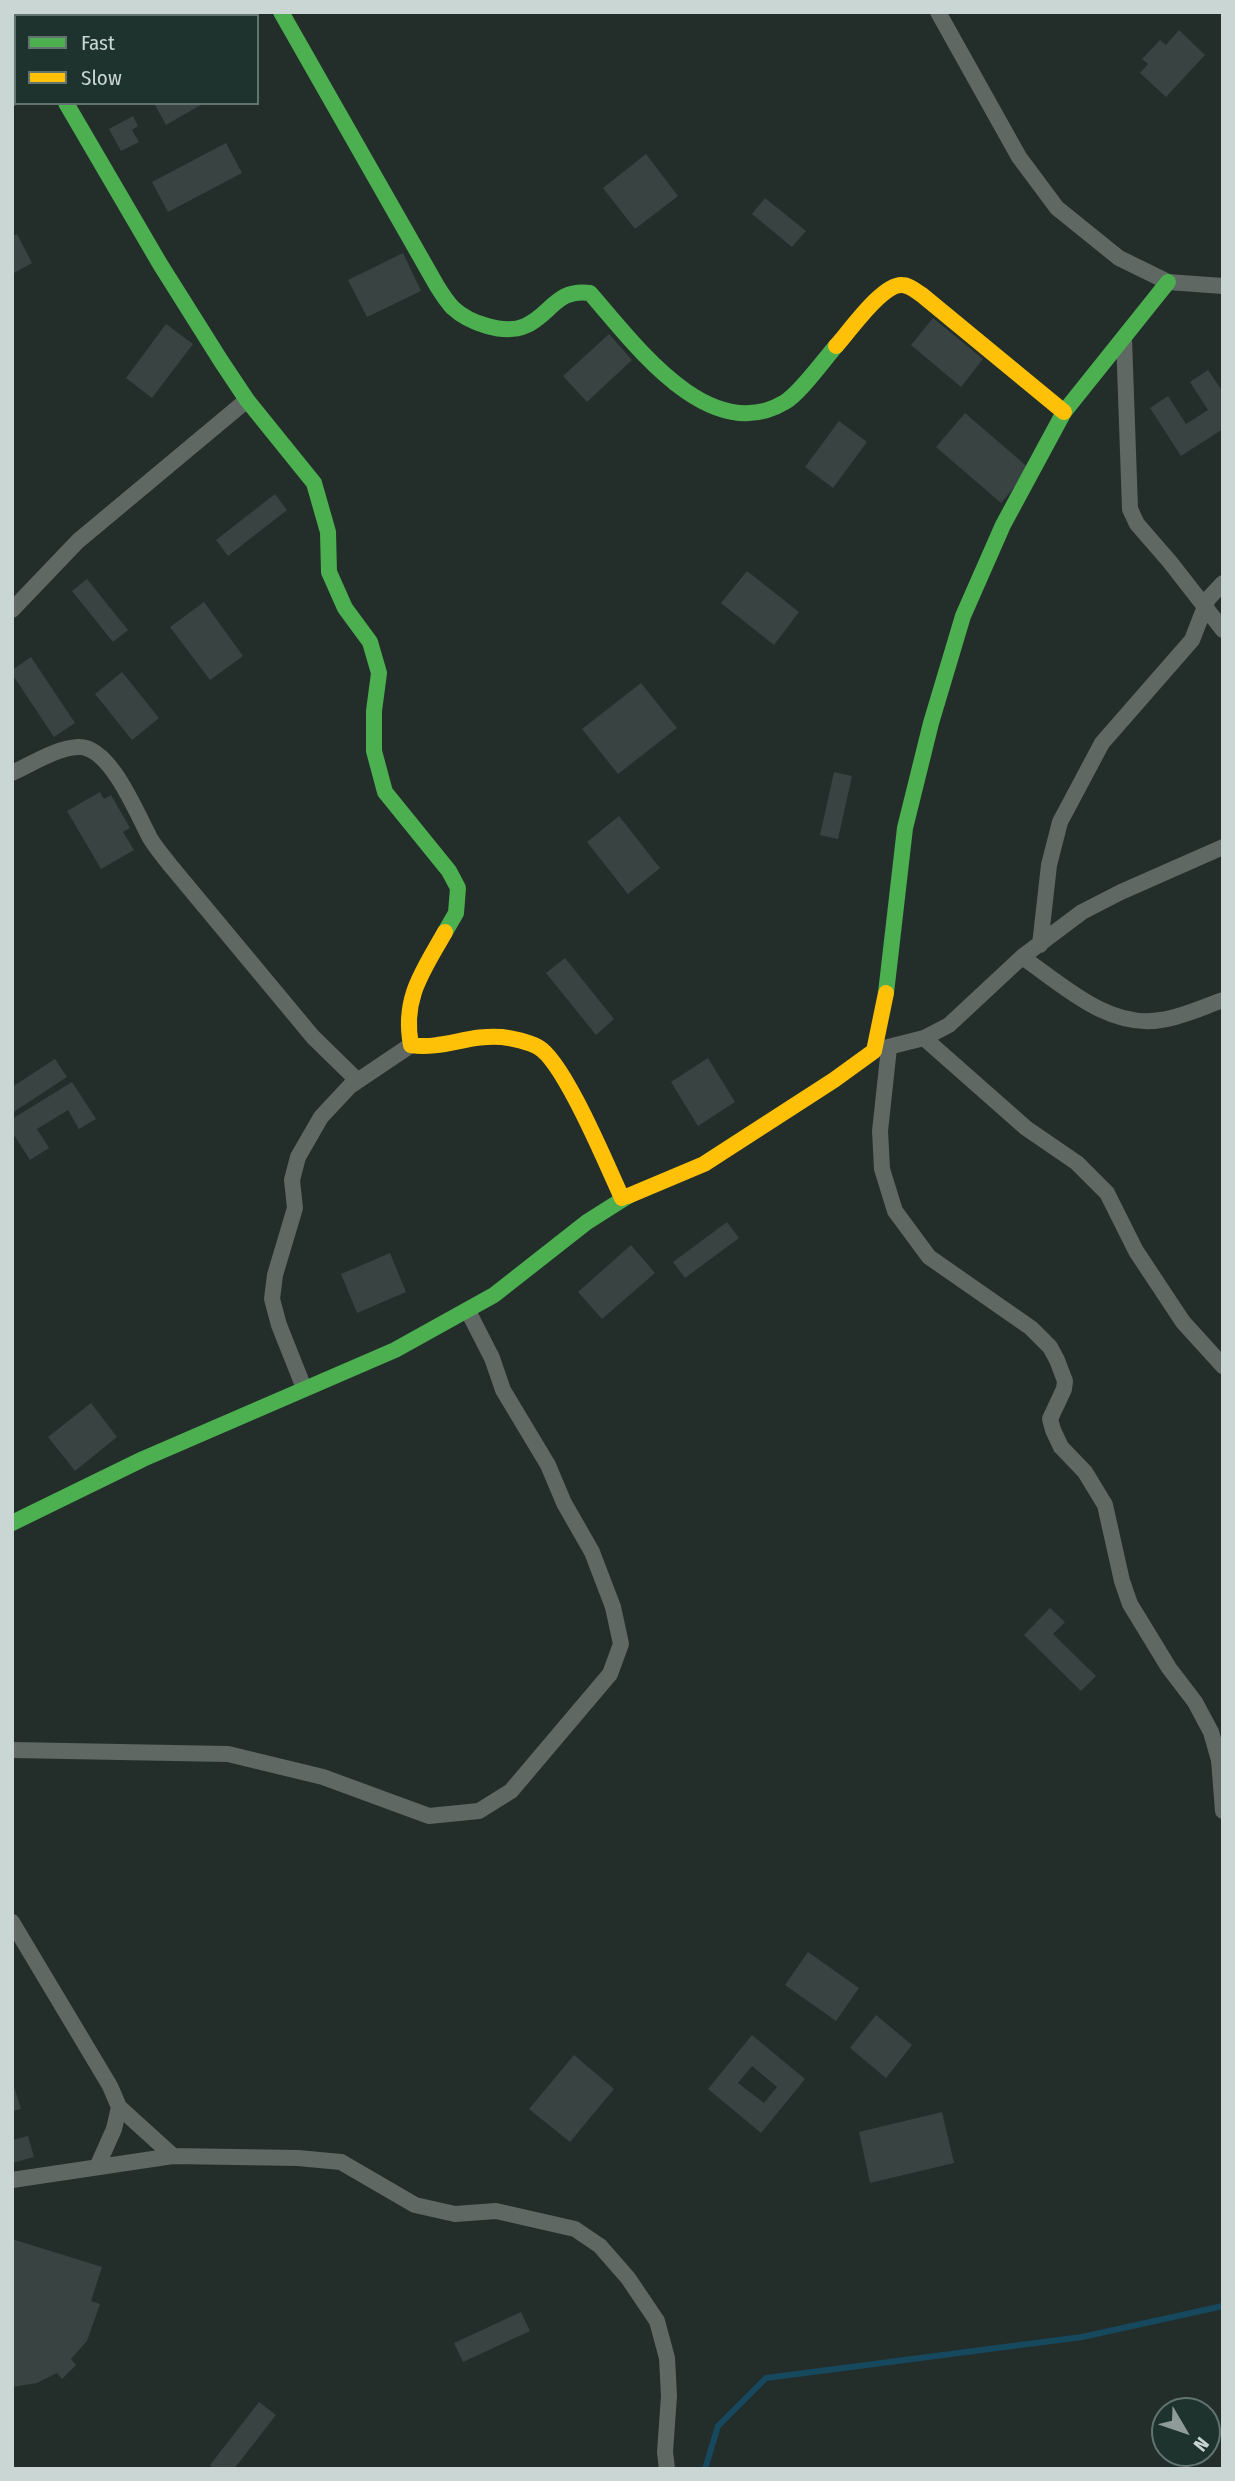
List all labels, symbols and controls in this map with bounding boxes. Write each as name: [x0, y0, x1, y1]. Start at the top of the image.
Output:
legend: [14, 14, 259, 105]
text: Fast: [81, 30, 115, 56]
text: Slow: [81, 65, 122, 91]
north arrow: [1151, 2397, 1221, 2467]
text: N: [1189, 2433, 1214, 2456]

